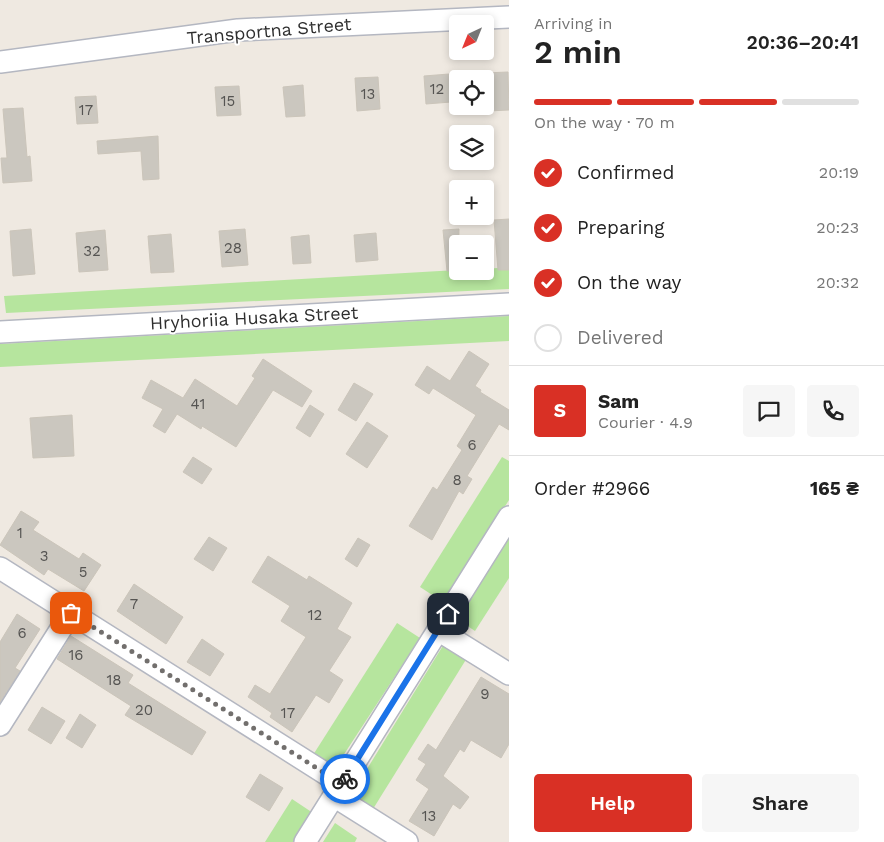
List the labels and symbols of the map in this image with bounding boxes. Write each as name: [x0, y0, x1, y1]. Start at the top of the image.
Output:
street label: Transportna Street: [186, 13, 353, 48]
north arrow: [449, 15, 494, 60]
house number: 12: [430, 80, 444, 98]
house number: 13: [361, 85, 375, 103]
house number: 15: [221, 92, 235, 110]
house number: 17: [79, 101, 93, 119]
house number: 28: [224, 239, 242, 257]
house number: 32: [83, 242, 101, 260]
street label: Hryhoriia Husaka Street: [149, 302, 359, 333]
house number: 41: [191, 395, 205, 413]
house number: 6: [467, 436, 477, 454]
house number: 8: [452, 471, 462, 489]
house number: 1: [17, 524, 23, 542]
house number: 3: [40, 547, 48, 565]
house number: 5: [79, 563, 87, 581]
pin: [50, 592, 92, 634]
pin: [427, 593, 469, 635]
house number: 7: [130, 595, 138, 613]
house number: 12: [308, 606, 322, 624]
house number: 6: [17, 624, 27, 642]
house number: 16: [69, 646, 83, 664]
house number: 18: [106, 671, 122, 689]
house number: 9: [480, 685, 490, 703]
house number: 20: [135, 701, 153, 719]
house number: 17: [281, 704, 295, 722]
courier: [320, 754, 370, 804]
house number: 13: [422, 807, 436, 825]

